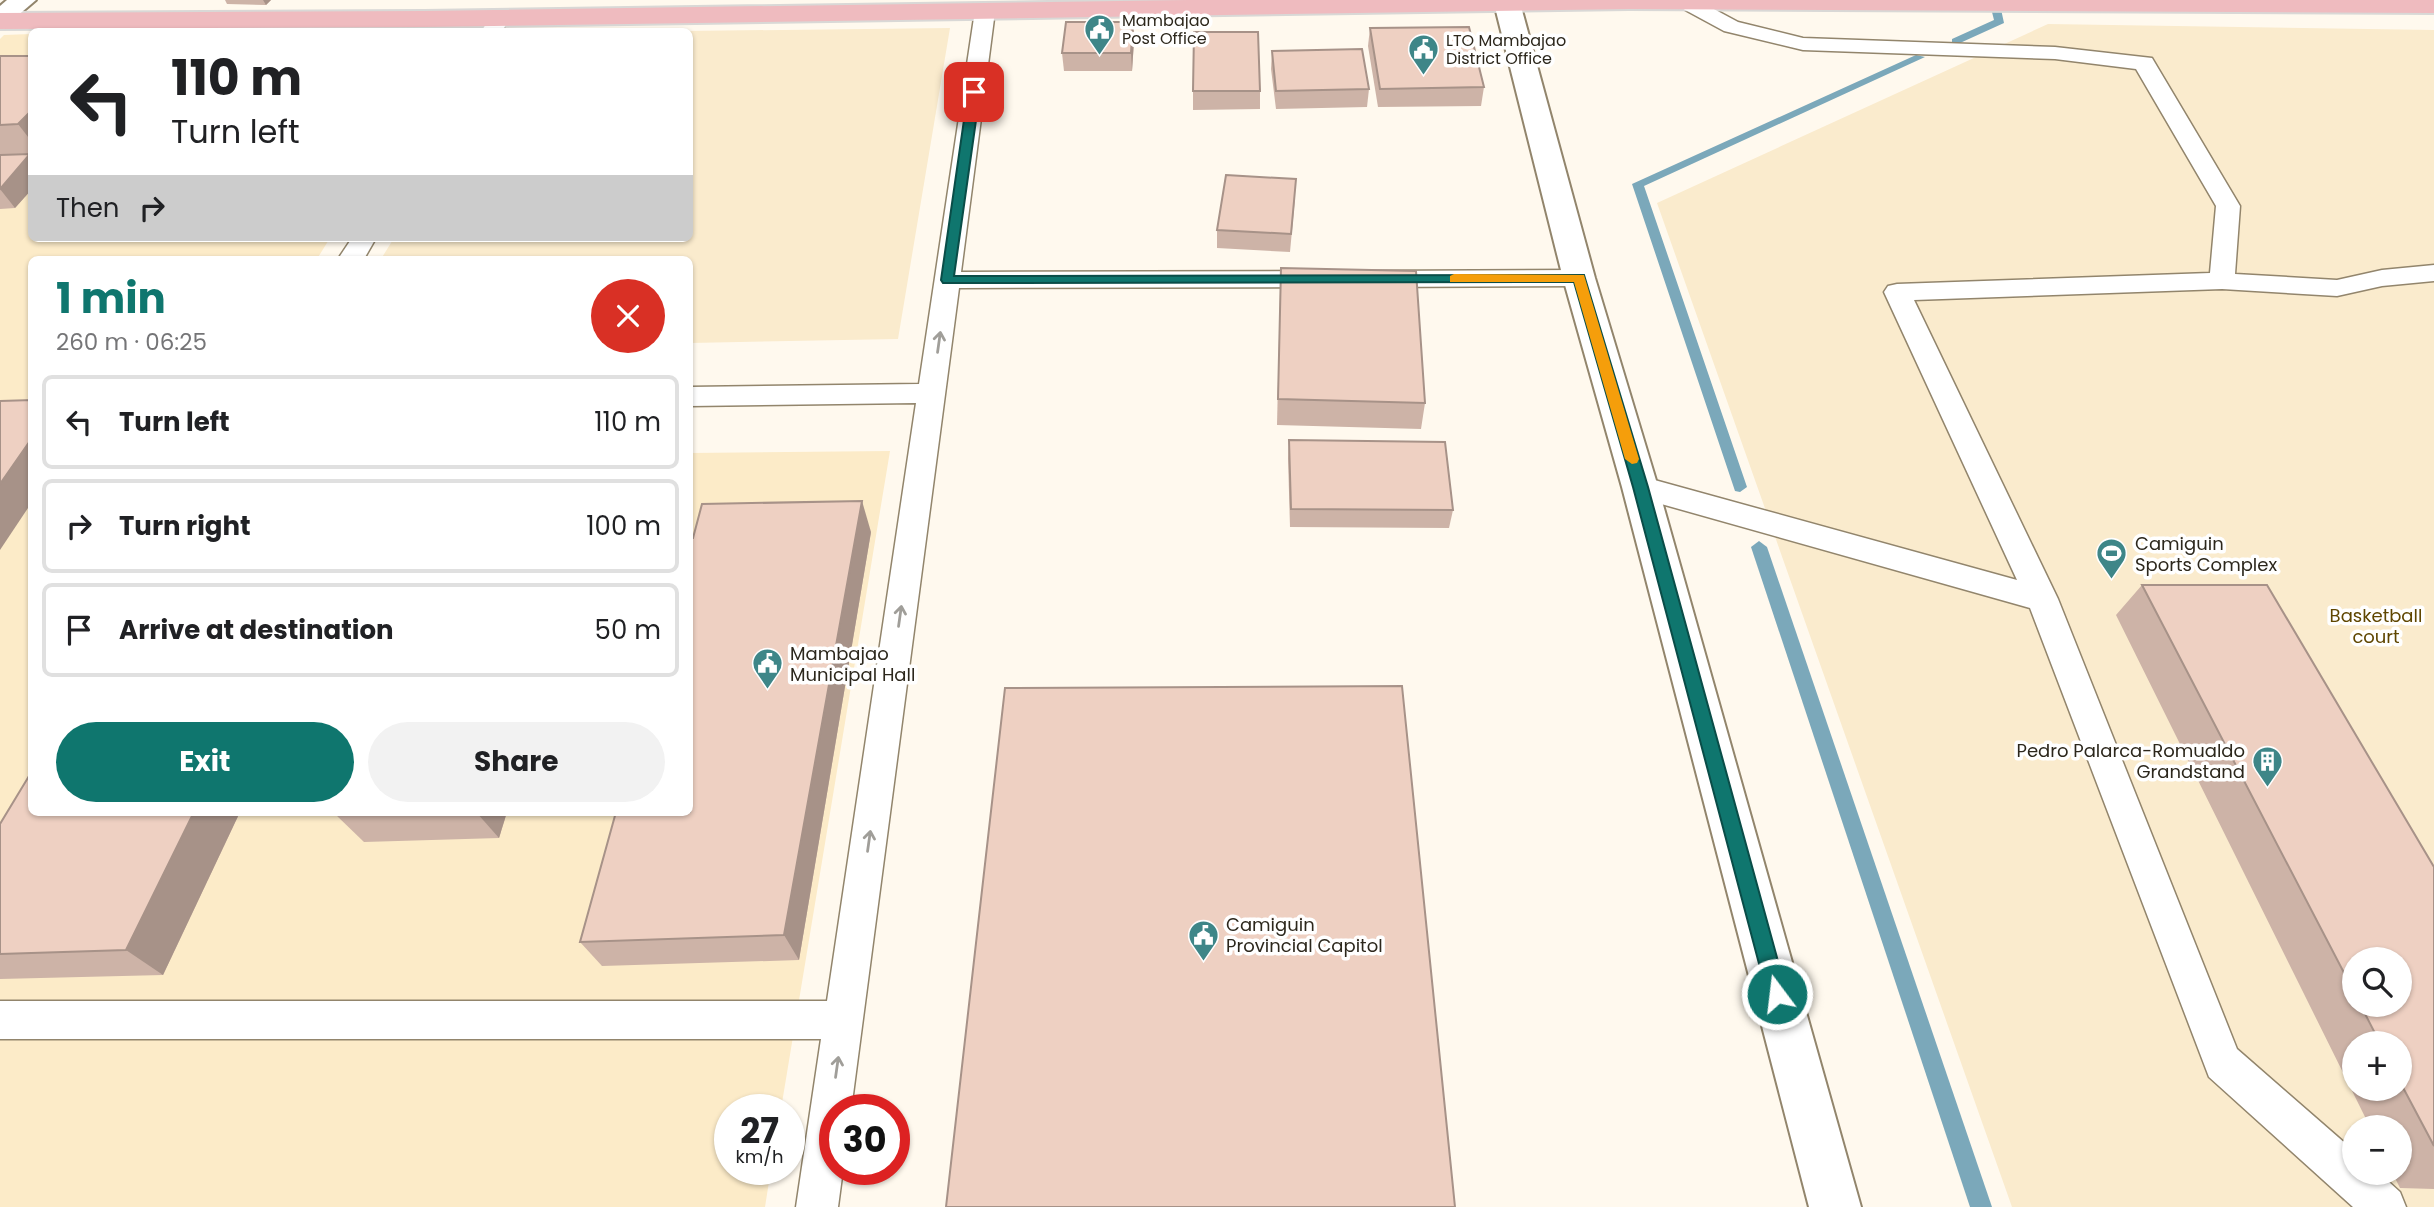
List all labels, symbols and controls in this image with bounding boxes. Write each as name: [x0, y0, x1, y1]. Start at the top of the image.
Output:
place label: Mambajao Post Office: [1122, 9, 1210, 50]
public building icon: Mambajao Post Office: [1082, 12, 1116, 56]
place label: LTO Mambajao District Office: [1446, 29, 1566, 70]
public building icon: LTO Mambajao District Office: [1406, 32, 1440, 76]
text: 110 m: [171, 44, 302, 112]
icon: left: [56, 56, 147, 147]
pin: [944, 62, 1004, 122]
icon: arrive: [955, 73, 993, 111]
text: Turn left: [171, 109, 300, 154]
icon: right: [133, 189, 171, 227]
text: Then: [56, 190, 119, 226]
text: 1 min: [56, 269, 166, 328]
button: close: [591, 279, 665, 353]
text: 260 m · 06:25: [56, 326, 207, 358]
one-way arrow: [932, 331, 945, 354]
icon: left: [60, 403, 98, 441]
text: Turn left: [119, 404, 230, 440]
text: 110 m: [594, 404, 661, 440]
icon: right: [60, 507, 98, 545]
text: Turn right: [119, 508, 251, 544]
text: 100 m: [586, 508, 661, 544]
place label: Camiguin Sports Complex: [2135, 531, 2277, 577]
sports icon: Camiguin Sports Complex: [2095, 537, 2129, 581]
park label: Basketball court: [2330, 603, 2422, 649]
one-way arrow: [894, 605, 907, 628]
icon: arrive: [60, 611, 98, 649]
text: Arrive at destination: [119, 612, 394, 648]
text: 50 m: [595, 612, 661, 648]
place label: Mambajao Municipal Hall: [790, 641, 915, 687]
public building icon: Mambajao Municipal Hall: [750, 647, 784, 691]
button: Exit: [56, 722, 354, 802]
button: Share: [368, 722, 665, 802]
place label: Pedro Palarca-Romualdo Grandstand: [2016, 738, 2245, 784]
building icon: Pedro Palarca-Romualdo Grandstand: [2251, 744, 2285, 788]
one-way arrow: [862, 830, 875, 853]
place label: Camiguin Provincial Capitol: [1226, 912, 1383, 958]
public building icon: Camiguin Provincial Capitol: [1186, 918, 1220, 962]
map controls: [2342, 947, 2412, 1185]
button: search: [2342, 947, 2412, 1017]
position arrow: [1740, 957, 1814, 1031]
button: +: [2342, 1031, 2412, 1101]
one-way arrow: [831, 1056, 844, 1079]
speed limit sign: 30: [819, 1094, 910, 1185]
text: 27: [740, 1106, 779, 1155]
button: −: [2342, 1115, 2412, 1185]
text: km/h: [736, 1144, 783, 1169]

